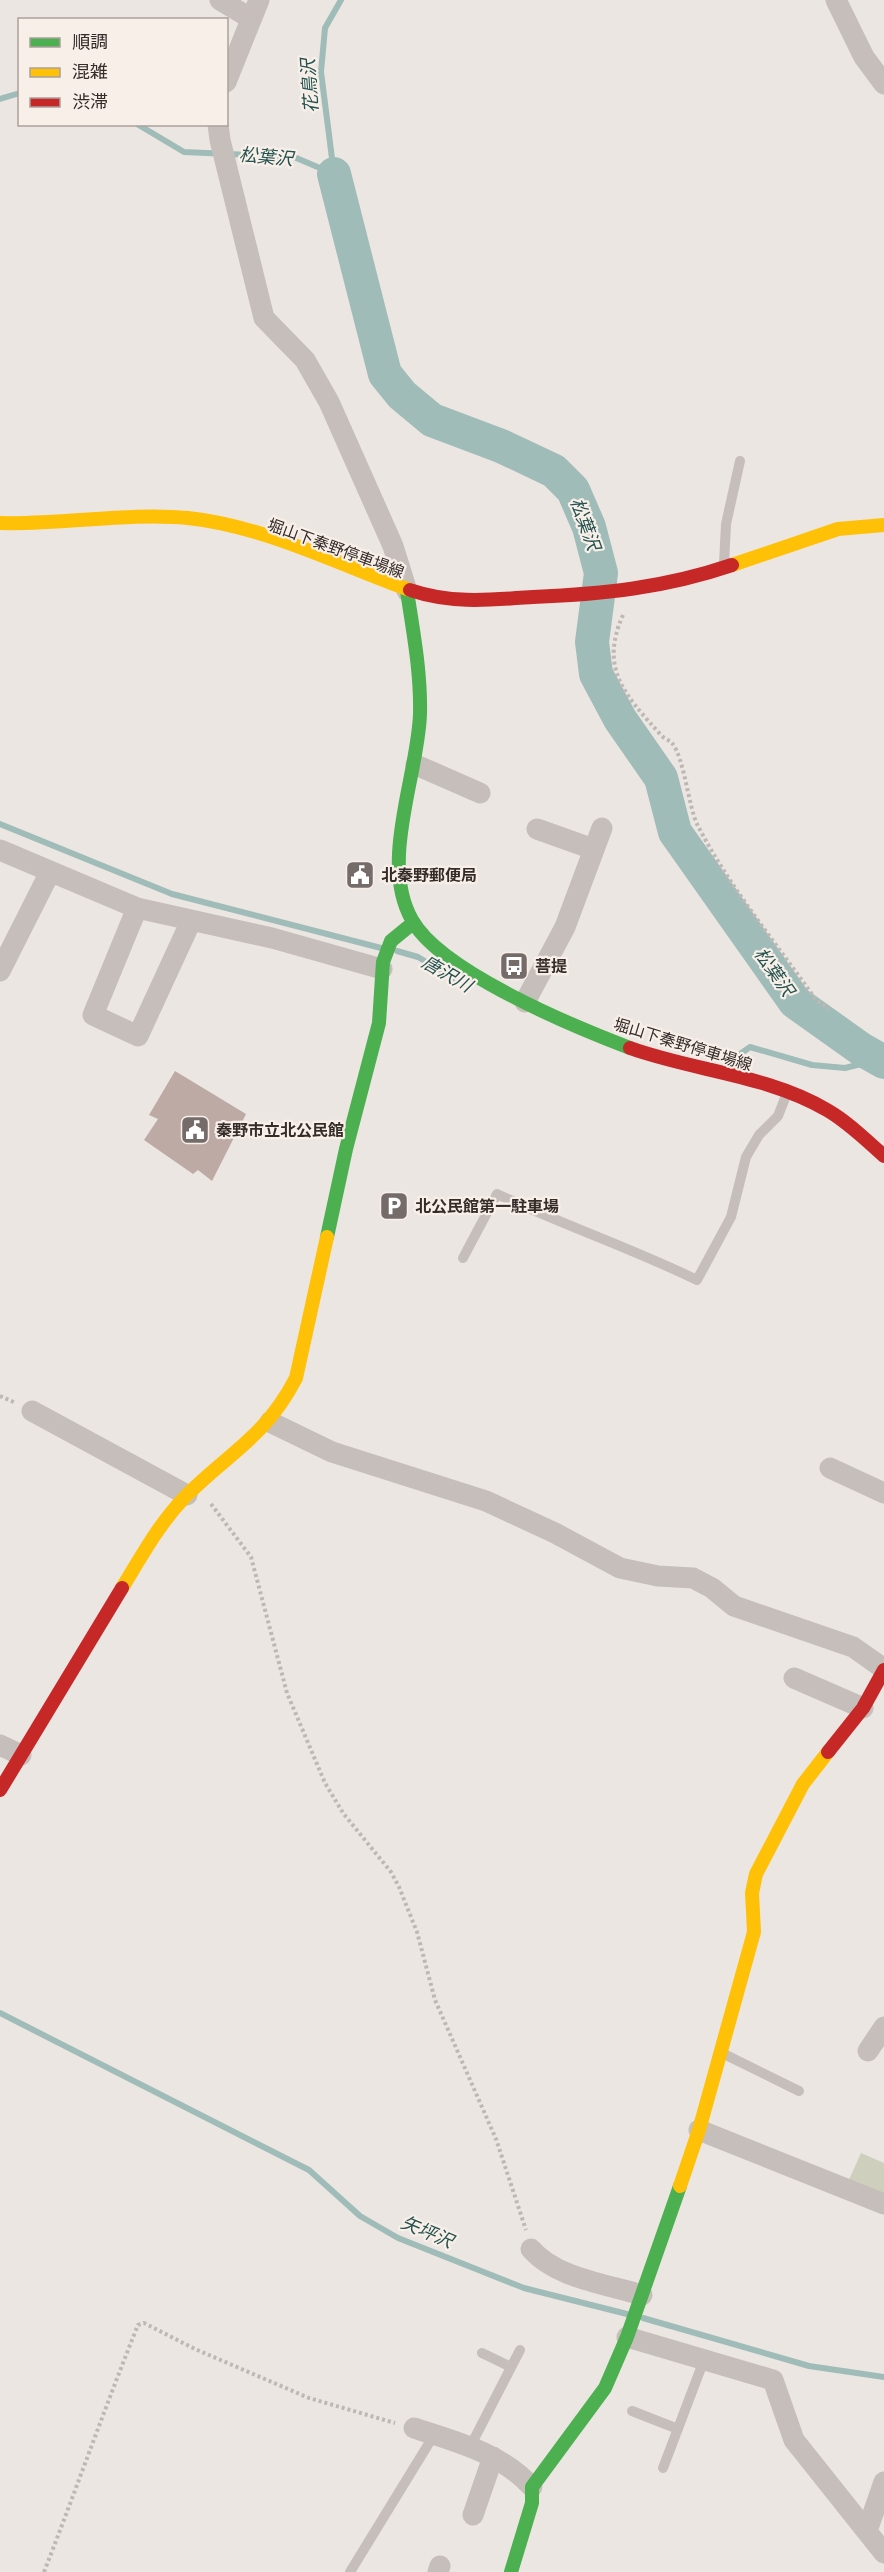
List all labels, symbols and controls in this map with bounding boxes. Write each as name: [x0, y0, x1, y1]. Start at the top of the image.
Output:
legend: [18, 18, 228, 126]
text: 順調: [72, 30, 108, 52]
water label: 花鳥沢: [296, 56, 322, 114]
text: 混雑: [72, 60, 108, 82]
text: 渋滞: [72, 90, 108, 112]
water label: 松葉沢: [238, 143, 296, 169]
water label: 松葉沢: [566, 495, 606, 555]
street label: 堀山下秦野停車場線: [265, 514, 407, 581]
public building icon: 北秦野郵便局: [344, 859, 376, 891]
place label: 北秦野郵便局: [381, 865, 477, 884]
water label: 松葉沢: [750, 943, 800, 1001]
water label: 唐沢川: [419, 950, 478, 997]
bus stop icon: 菩提: [498, 950, 530, 982]
place label: 菩提: [535, 956, 567, 975]
street label: 堀山下秦野停車場線: [612, 1013, 755, 1074]
public building icon: 秦野市立北公民館: [179, 1114, 211, 1146]
place label: 秦野市立北公民館: [216, 1120, 344, 1139]
parking icon: 北公民館第一駐車場: [378, 1190, 410, 1222]
place label: 北公民館第一駐車場: [415, 1196, 559, 1215]
water label: 矢坪沢: [398, 2210, 458, 2253]

